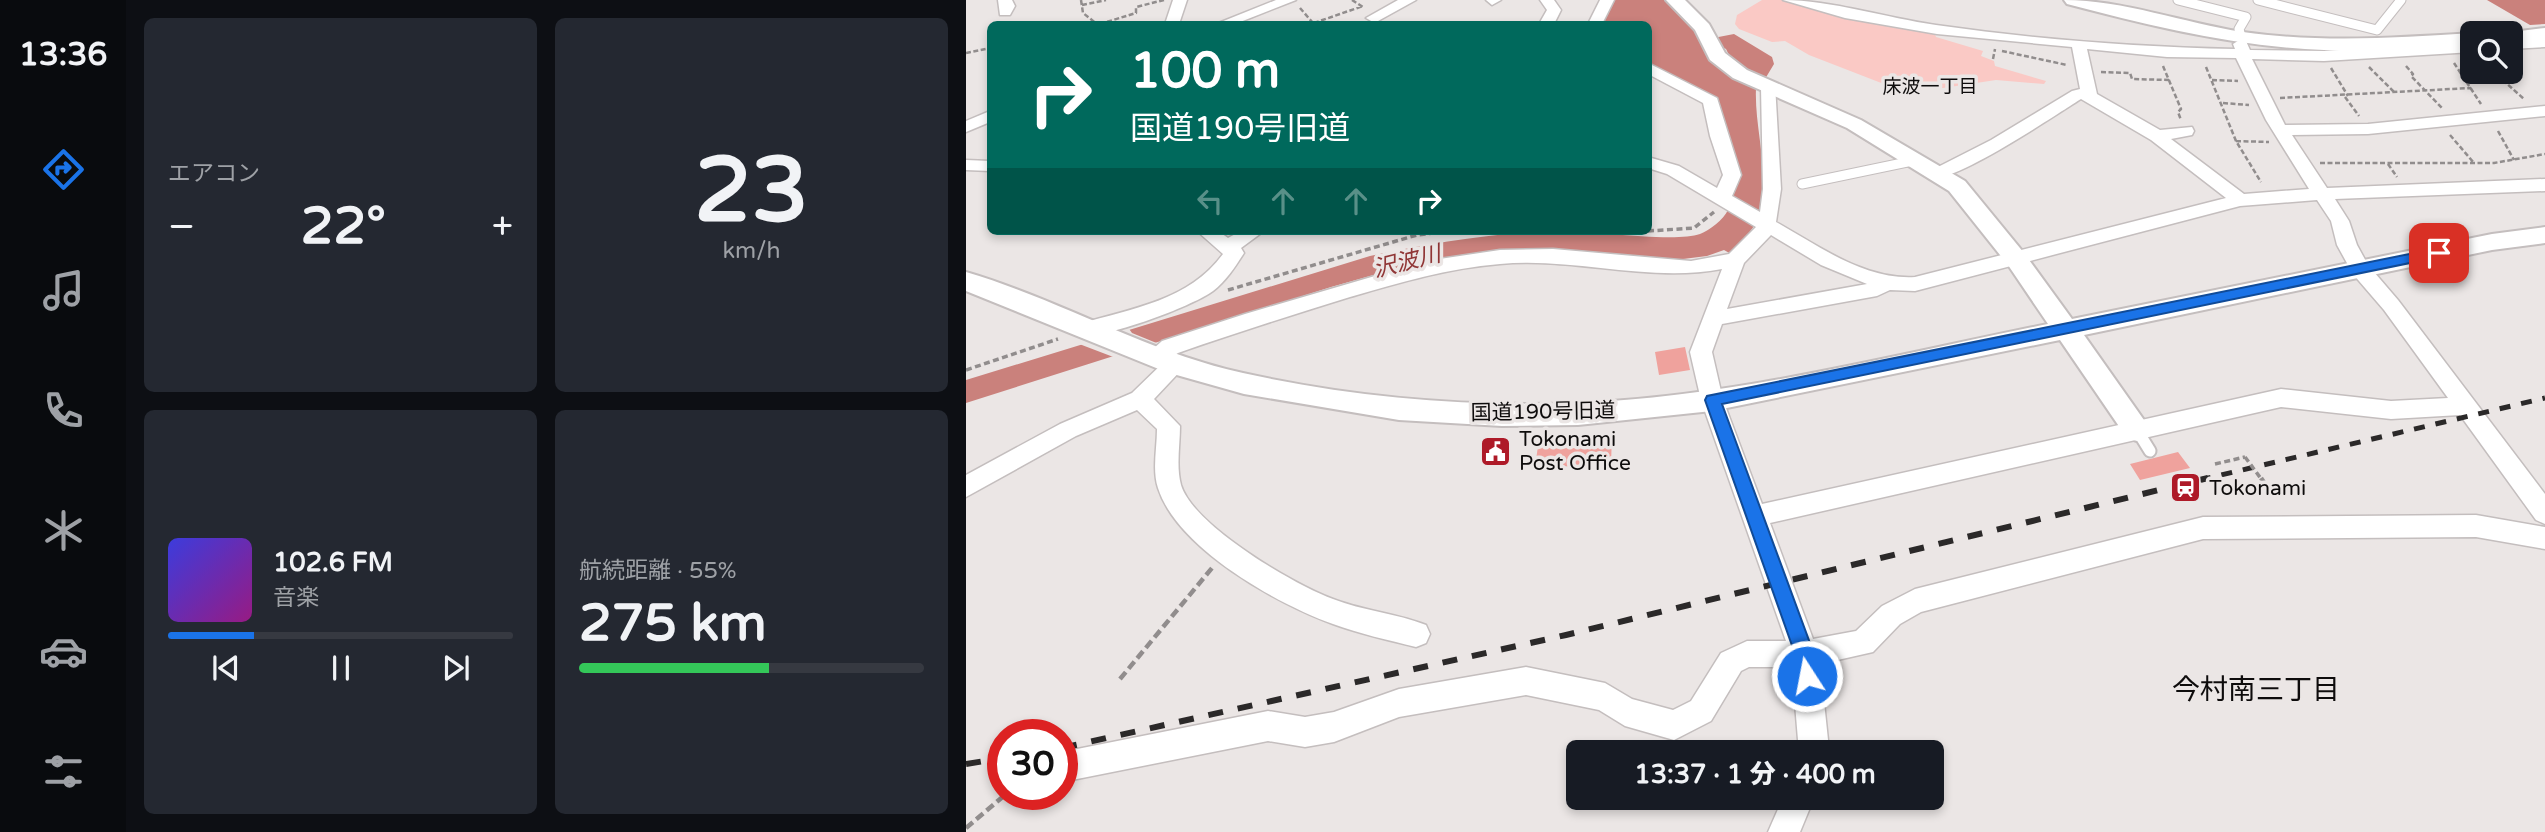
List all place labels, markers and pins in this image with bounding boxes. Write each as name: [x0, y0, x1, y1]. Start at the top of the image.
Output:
pin: [2409, 223, 2469, 283]
place label: Tokonami Post Office: [1519, 427, 1631, 476]
public building icon: Tokonami Post Office: [1479, 434, 1513, 468]
station icon: Tokonami: [2169, 471, 2203, 505]
place label: Tokonami: [2209, 476, 2306, 501]

